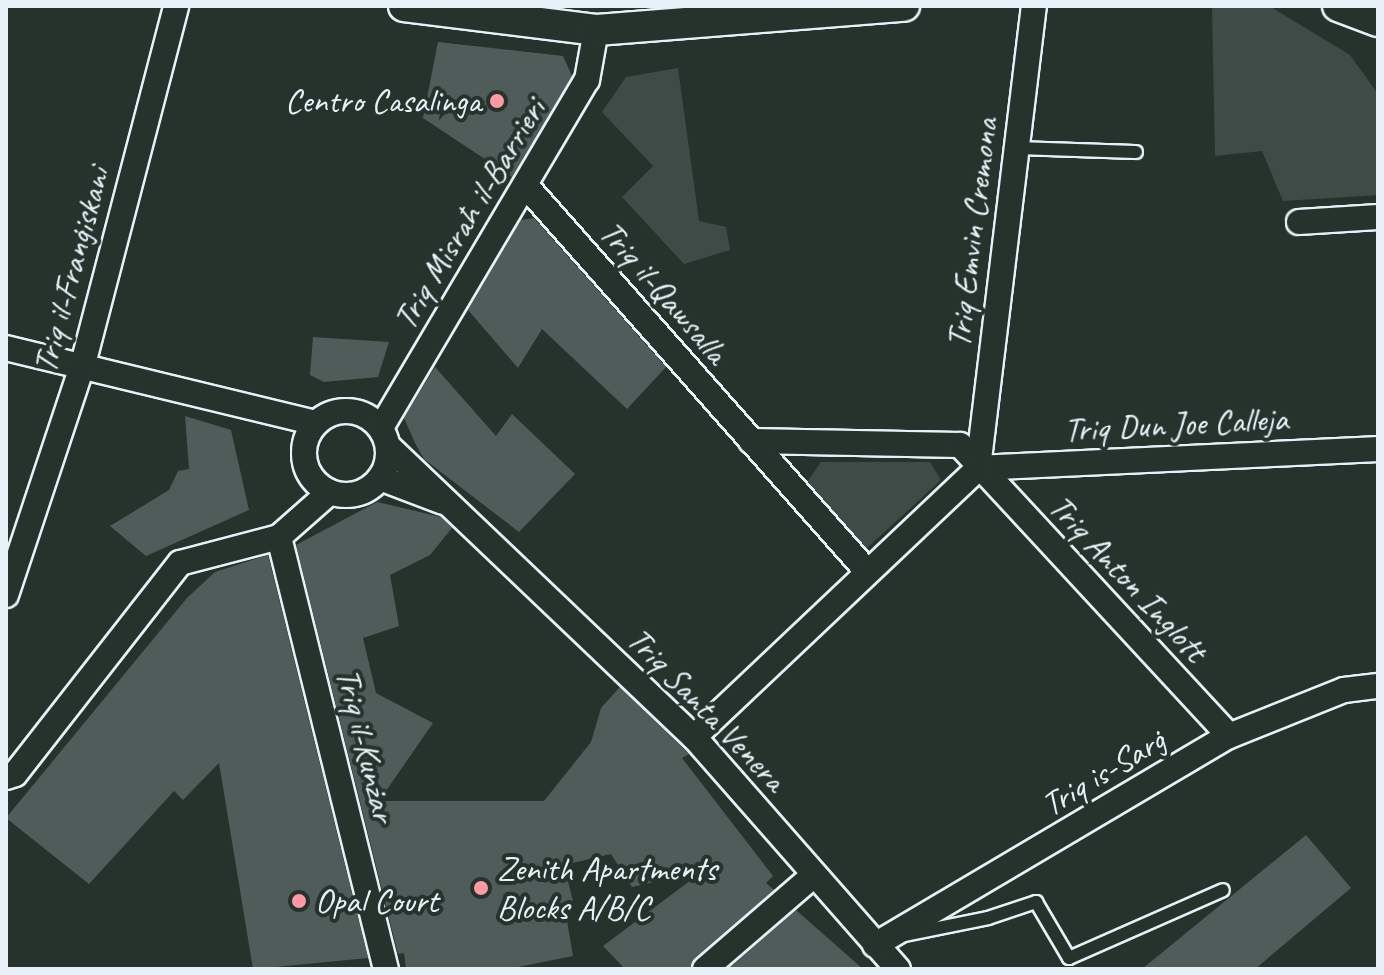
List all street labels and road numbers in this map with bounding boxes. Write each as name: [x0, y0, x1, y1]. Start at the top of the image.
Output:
street label: Triq Misraħ il-Barrieri: [384, 91, 554, 337]
street label: Triq Emvin Cremona: [938, 115, 1006, 351]
street label: Triq il-Franġiskani: [24, 163, 118, 377]
street label: Triq il-Qawsalla: [591, 212, 737, 372]
street label: Triq Dun Joe Calleja: [1063, 398, 1289, 450]
street label: Triq Anton Inglott: [1041, 486, 1215, 670]
street label: Triq Santa Venera: [619, 619, 795, 799]
street label: Triq il-Kunżar: [327, 664, 405, 826]
street label: Triq is-Sarġ: [1034, 719, 1172, 825]

